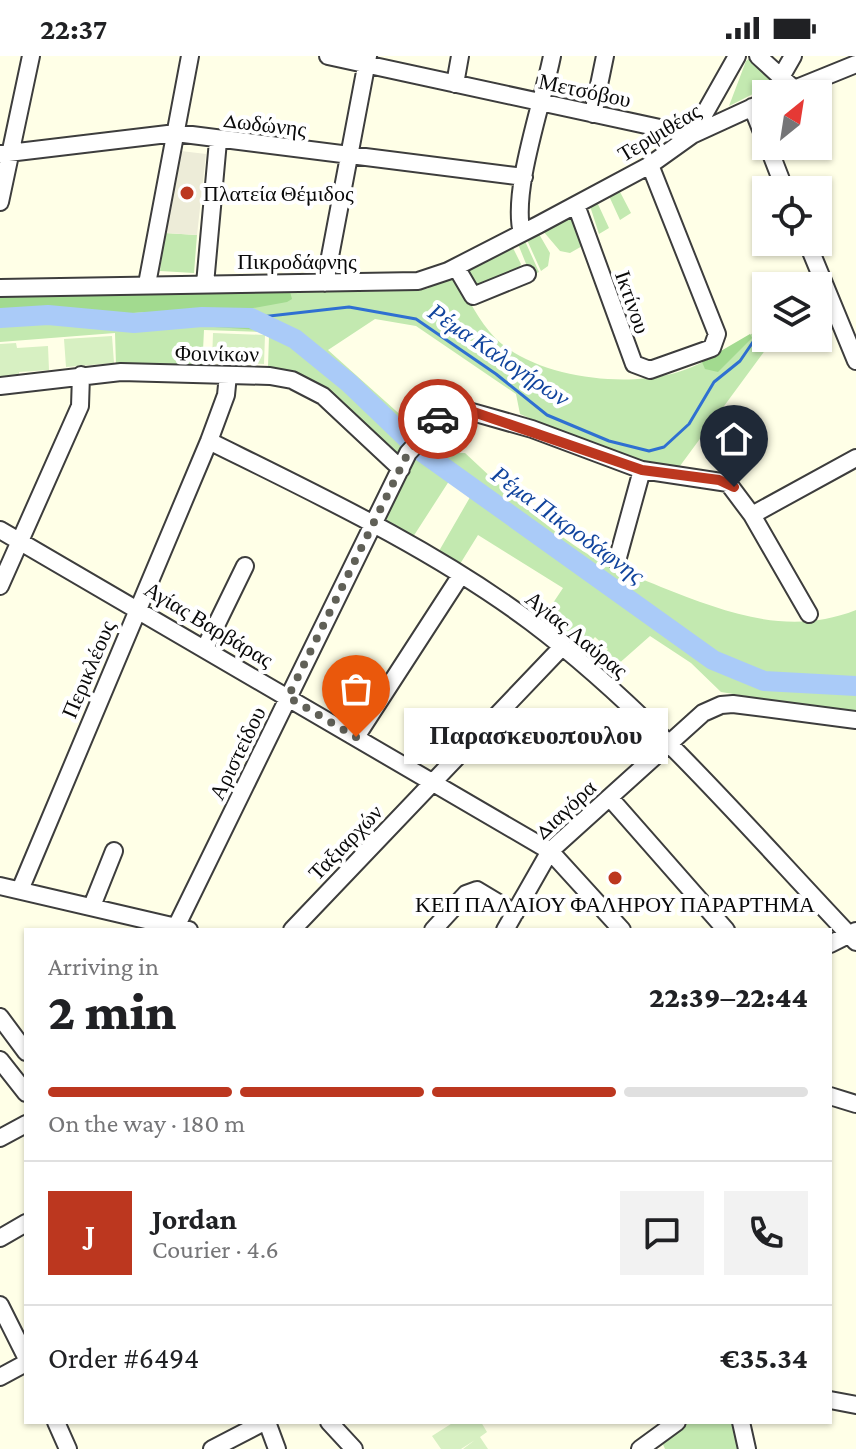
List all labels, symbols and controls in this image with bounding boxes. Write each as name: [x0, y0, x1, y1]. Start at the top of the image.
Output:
text: 22:37: [40, 12, 107, 45]
street label: Μετσόβου: [537, 69, 633, 112]
north arrow: [752, 80, 832, 160]
map controls: [752, 80, 832, 352]
street label: Τερψιθέας: [613, 98, 705, 167]
street label: Δωδώνης: [222, 107, 308, 142]
button: locate: [752, 176, 832, 256]
place label: Πλατεία Θέμιδος: [203, 181, 354, 206]
marker: Πλατεία Θέμιδος: [178, 184, 196, 202]
street label: Πικροδάφνης: [237, 249, 357, 274]
street label: Ικτίνου: [610, 267, 655, 337]
button: layers: [752, 272, 832, 352]
water label: Ρέμα Καλογήρων: [423, 297, 575, 412]
street label: Φοινίκων: [175, 340, 259, 367]
courier: [398, 379, 478, 459]
icon: car: [416, 397, 460, 441]
pin: [700, 405, 768, 487]
icon: home: [712, 417, 756, 461]
water label: Ρέμα Πικροδάφνης: [486, 460, 650, 589]
street label: Αγίας Βαρβάρας: [140, 576, 278, 673]
street label: Αγίας Λαύρας: [521, 586, 633, 683]
street label: Περικλέους: [57, 616, 120, 722]
pin: [322, 655, 390, 737]
icon: bag: [334, 667, 378, 711]
street label: Αριστείδου: [204, 702, 271, 804]
callout: Παρασκευοπουλου: [404, 709, 668, 765]
text: Παρασκευοπουλου: [429, 721, 643, 750]
street label: Διαγόρα: [530, 775, 601, 844]
street label: Ταξιαρχών: [303, 799, 388, 885]
marker: ΚΕΠ ΠΑΛΑΙΟΥ ΦΑΛΗΡΟΥ ΠΑΡΑΡΤΗΜΑ: [606, 869, 624, 887]
place label: ΚΕΠ ΠΑΛΑΙΟΥ ΦΑΛΗΡΟΥ ΠΑΡΑΡΤΗΜΑ: [415, 892, 815, 917]
text: Arriving in: [48, 952, 159, 981]
text: 22:39–22:44: [649, 980, 808, 1013]
text: 2 min: [48, 982, 176, 1040]
text: On the way · 180 m: [48, 1109, 245, 1138]
button: chat: [620, 1191, 704, 1275]
button: phone: [724, 1191, 808, 1275]
text: Jordan: [152, 1202, 237, 1235]
text: J: [85, 1217, 95, 1250]
text: Courier · 4.6: [152, 1235, 279, 1264]
text: Order #6494: [48, 1341, 199, 1374]
text: €35.34: [720, 1341, 808, 1374]

